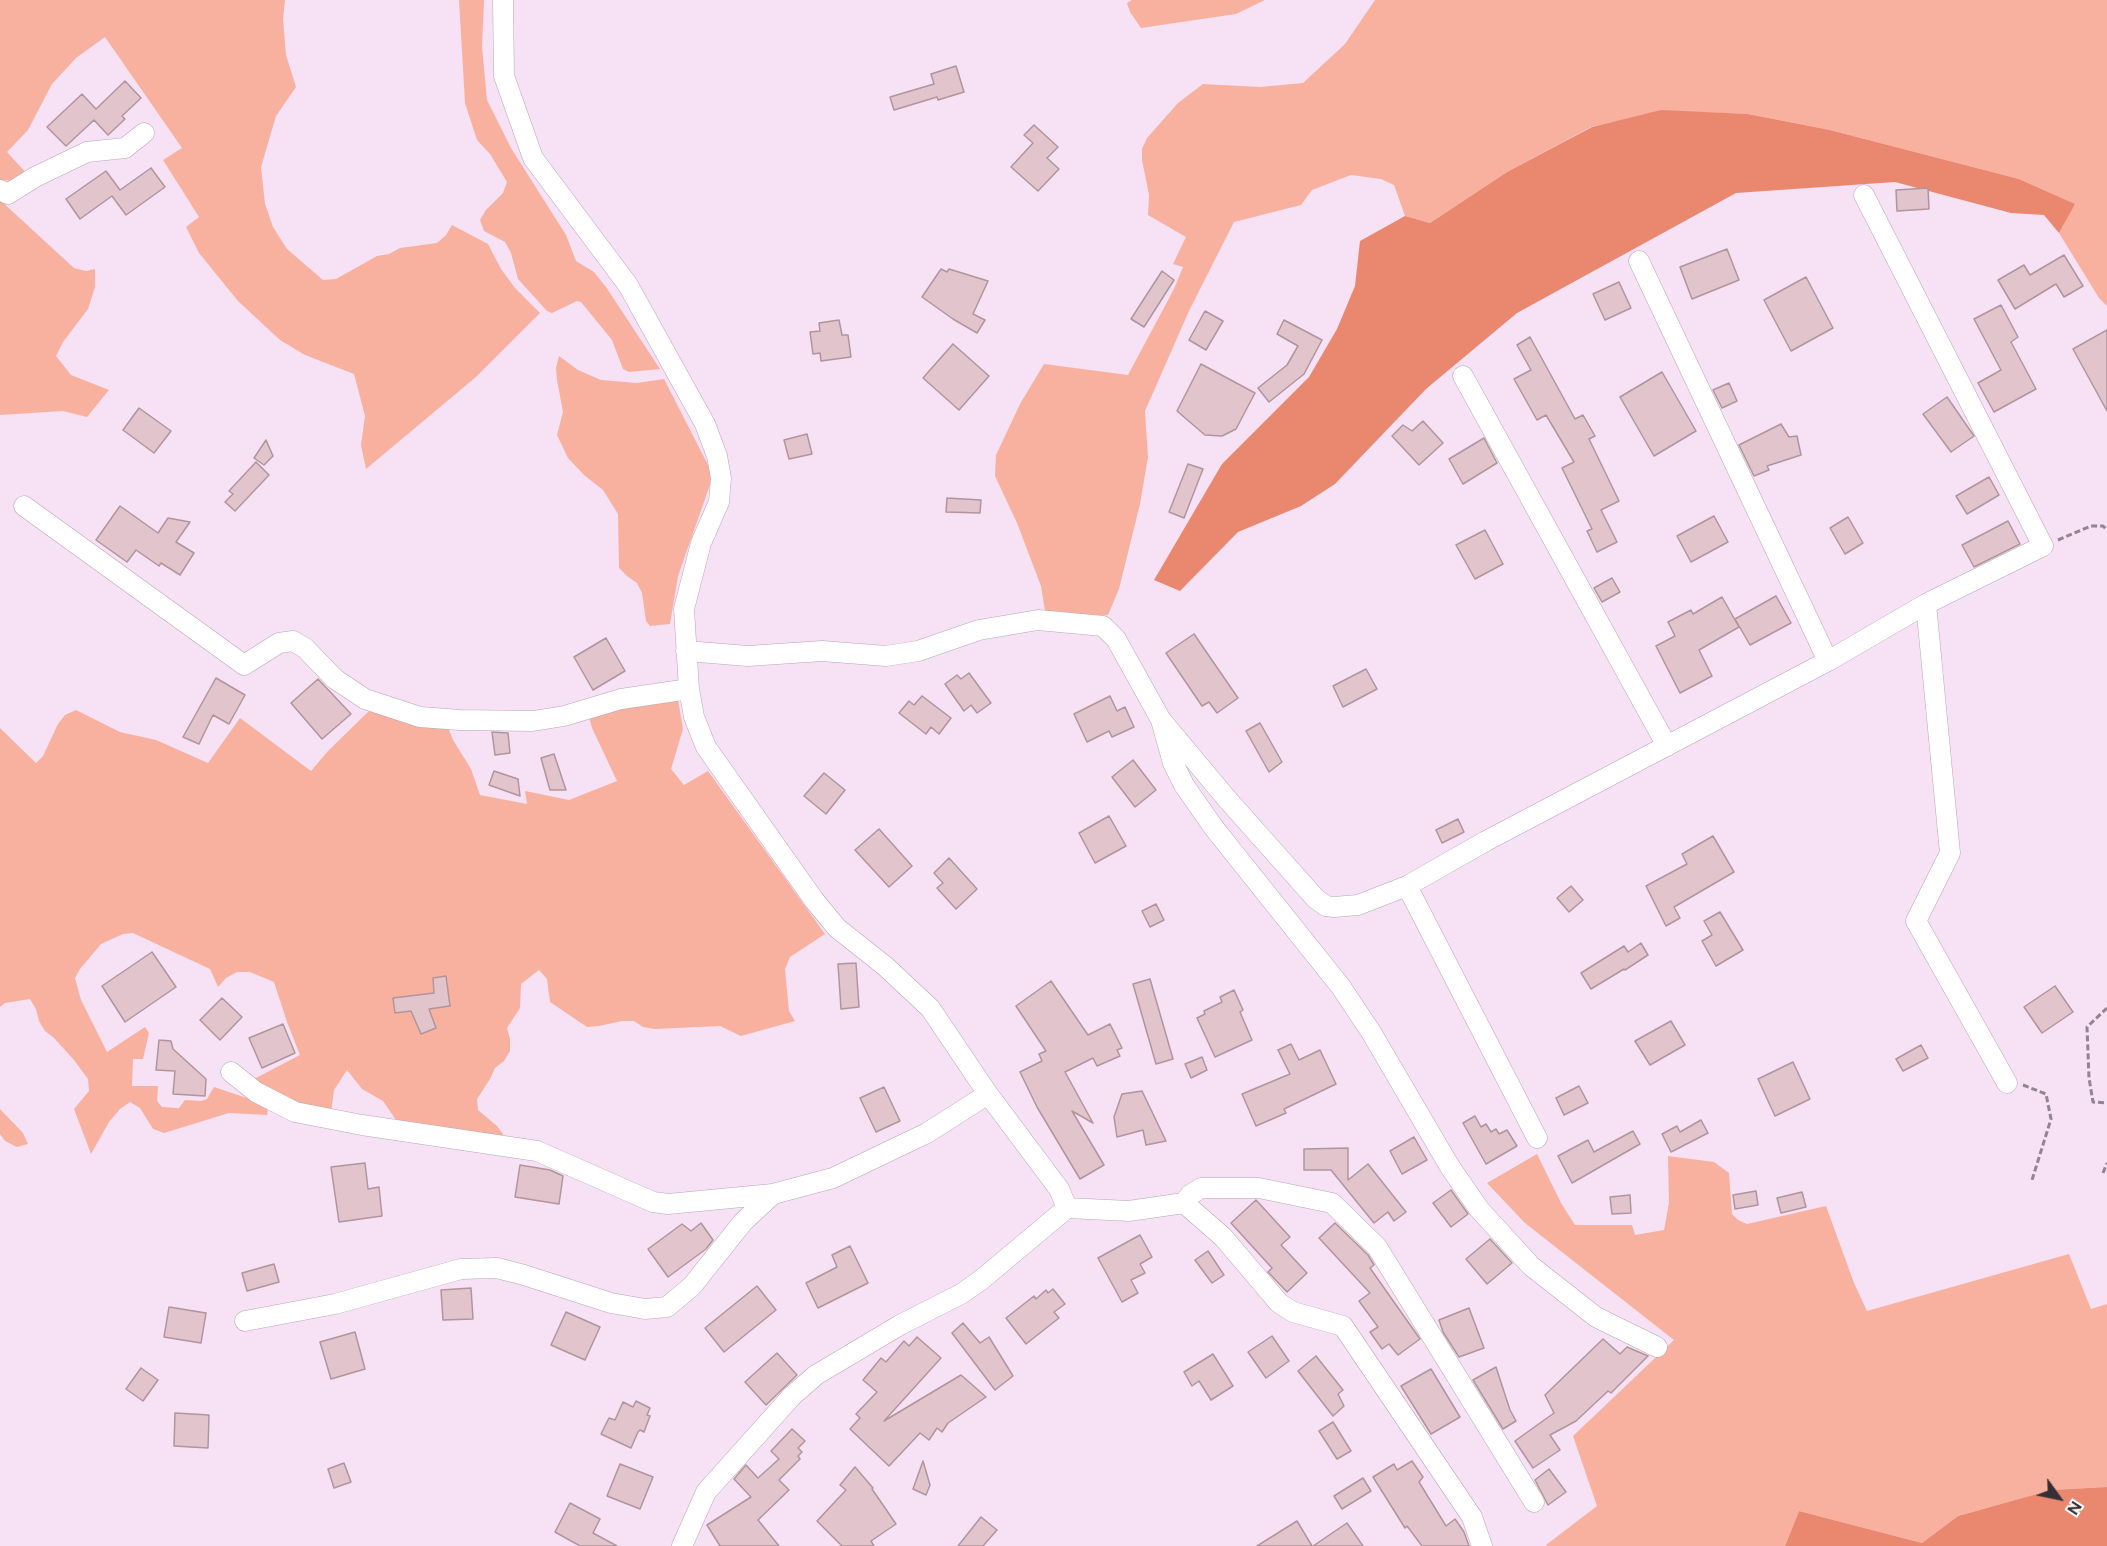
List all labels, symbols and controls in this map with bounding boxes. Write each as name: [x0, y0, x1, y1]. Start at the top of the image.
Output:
north arrow: [2029, 1468, 2089, 1528]
text: N: [2063, 1498, 2086, 1518]

